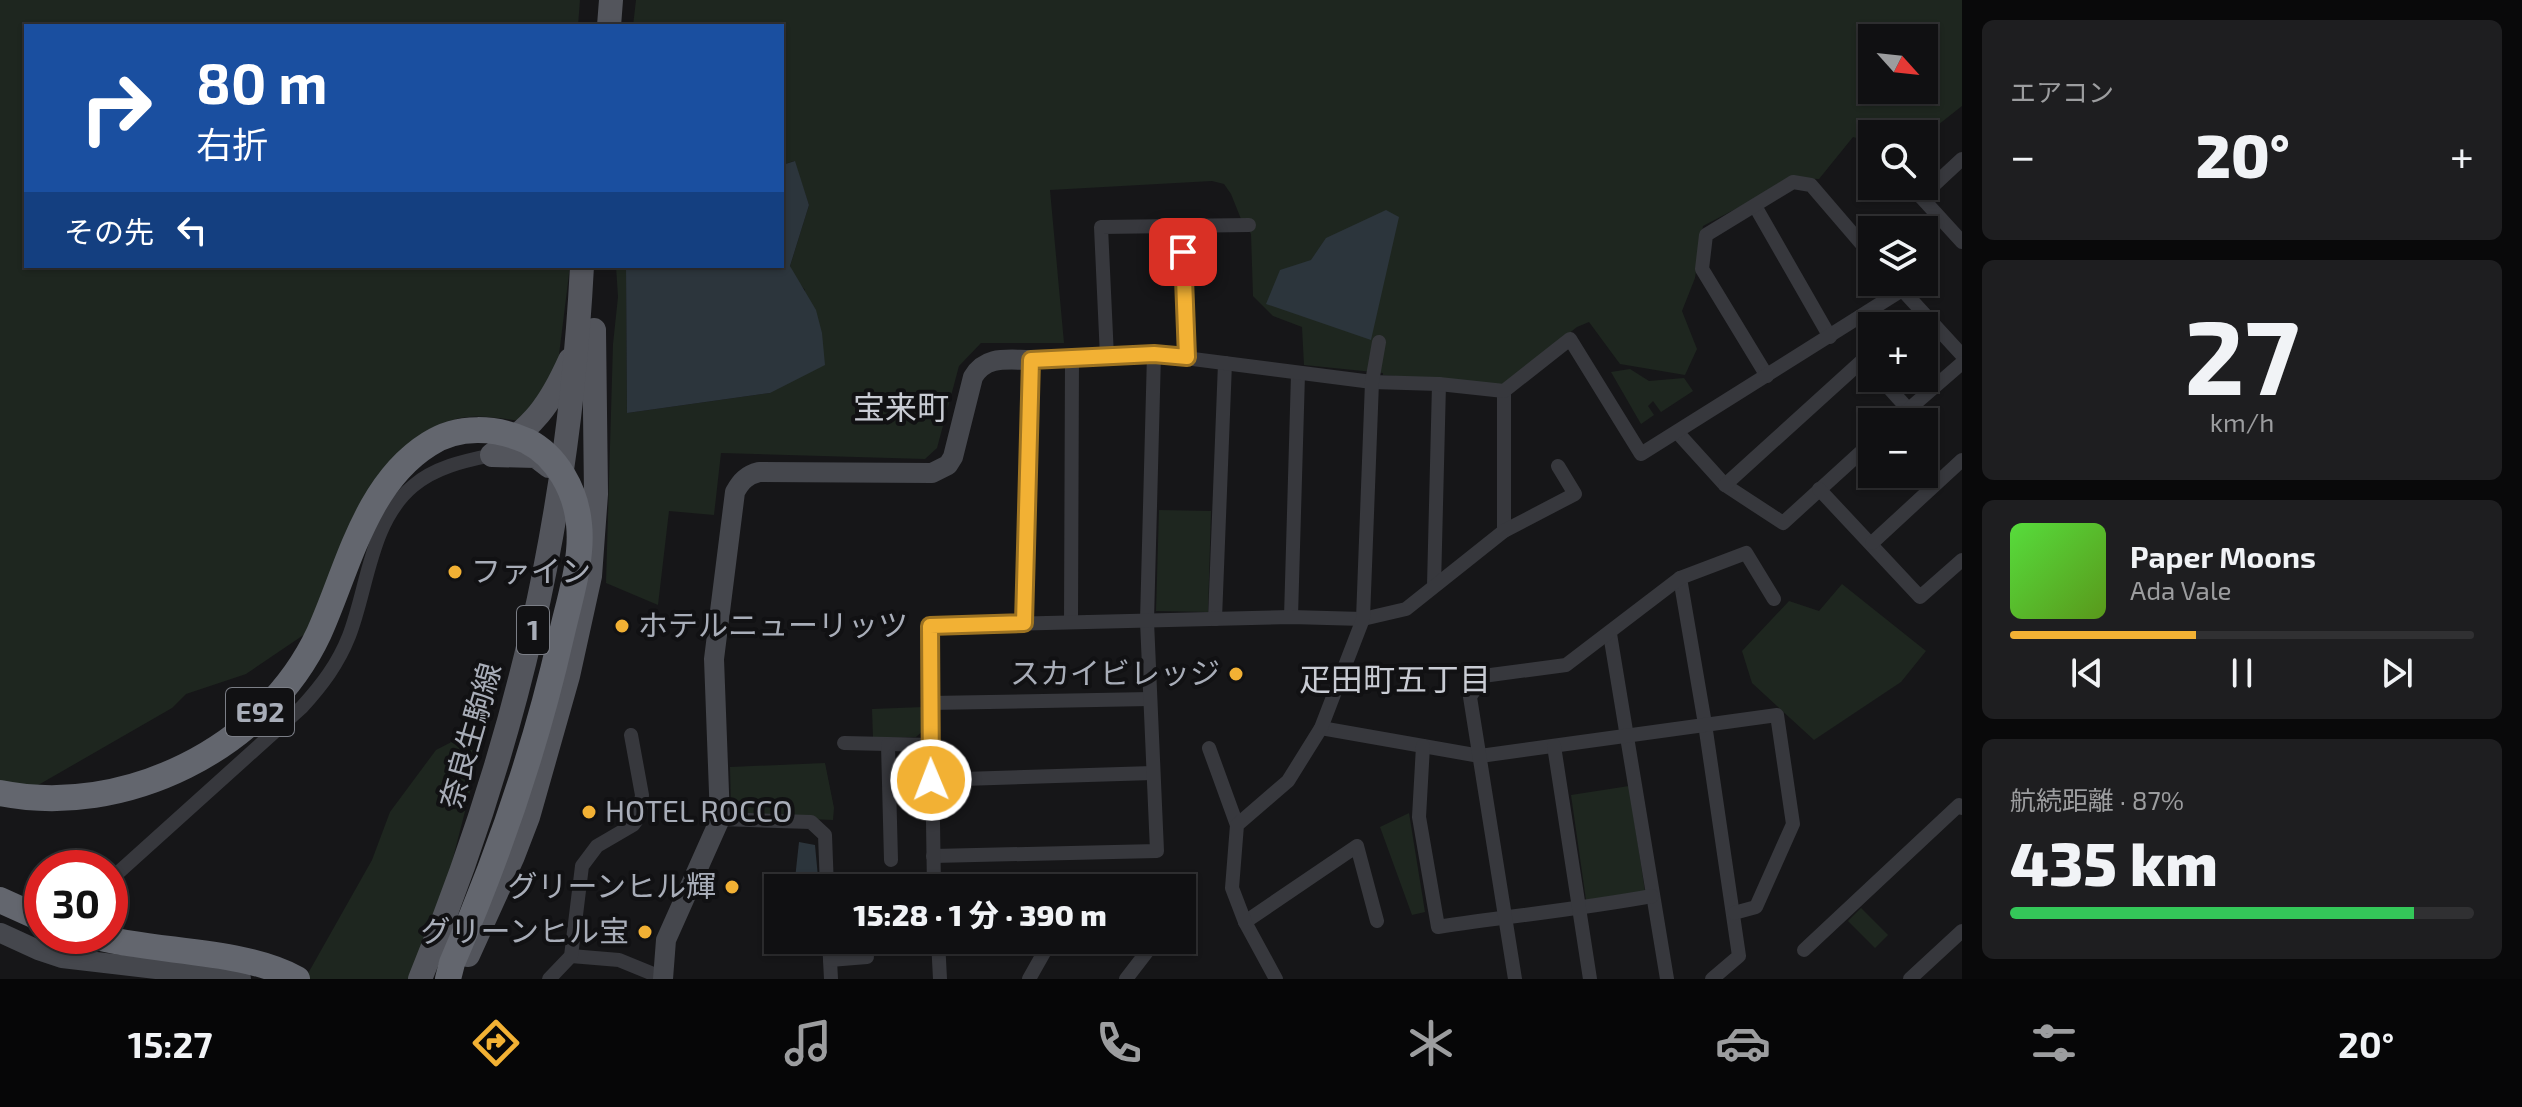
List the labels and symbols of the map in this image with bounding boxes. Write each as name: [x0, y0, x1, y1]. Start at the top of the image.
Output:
north arrow: [1858, 24, 1938, 104]
pin: [1149, 218, 1217, 286]
district label: 宝来町: [853, 387, 949, 425]
place label: ファイン: [471, 552, 591, 588]
marker: ファイン: [446, 563, 464, 581]
road number: 1: [517, 606, 549, 654]
place label: ホテルニューリッツ: [638, 606, 908, 642]
marker: ホテルニューリッツ: [613, 617, 631, 635]
place label: スカイビレッジ: [1010, 654, 1220, 690]
street label: 奈良生駒線: [431, 658, 507, 813]
district label: 疋田町五丁目: [1299, 659, 1491, 697]
marker: スカイビレッジ: [1227, 665, 1245, 683]
road number: E92: [226, 688, 294, 736]
position arrow: [889, 738, 973, 822]
place label: HOTEL ROCCO: [605, 792, 792, 828]
marker: HOTEL ROCCO: [580, 803, 598, 821]
speed limit sign: 30: [24, 850, 128, 954]
place label: グリーンヒル輝: [508, 867, 716, 903]
marker: グリーンヒル輝: [723, 878, 741, 896]
place label: グリーンヒル宝: [421, 912, 629, 948]
marker: グリーンヒル宝: [636, 923, 654, 941]

